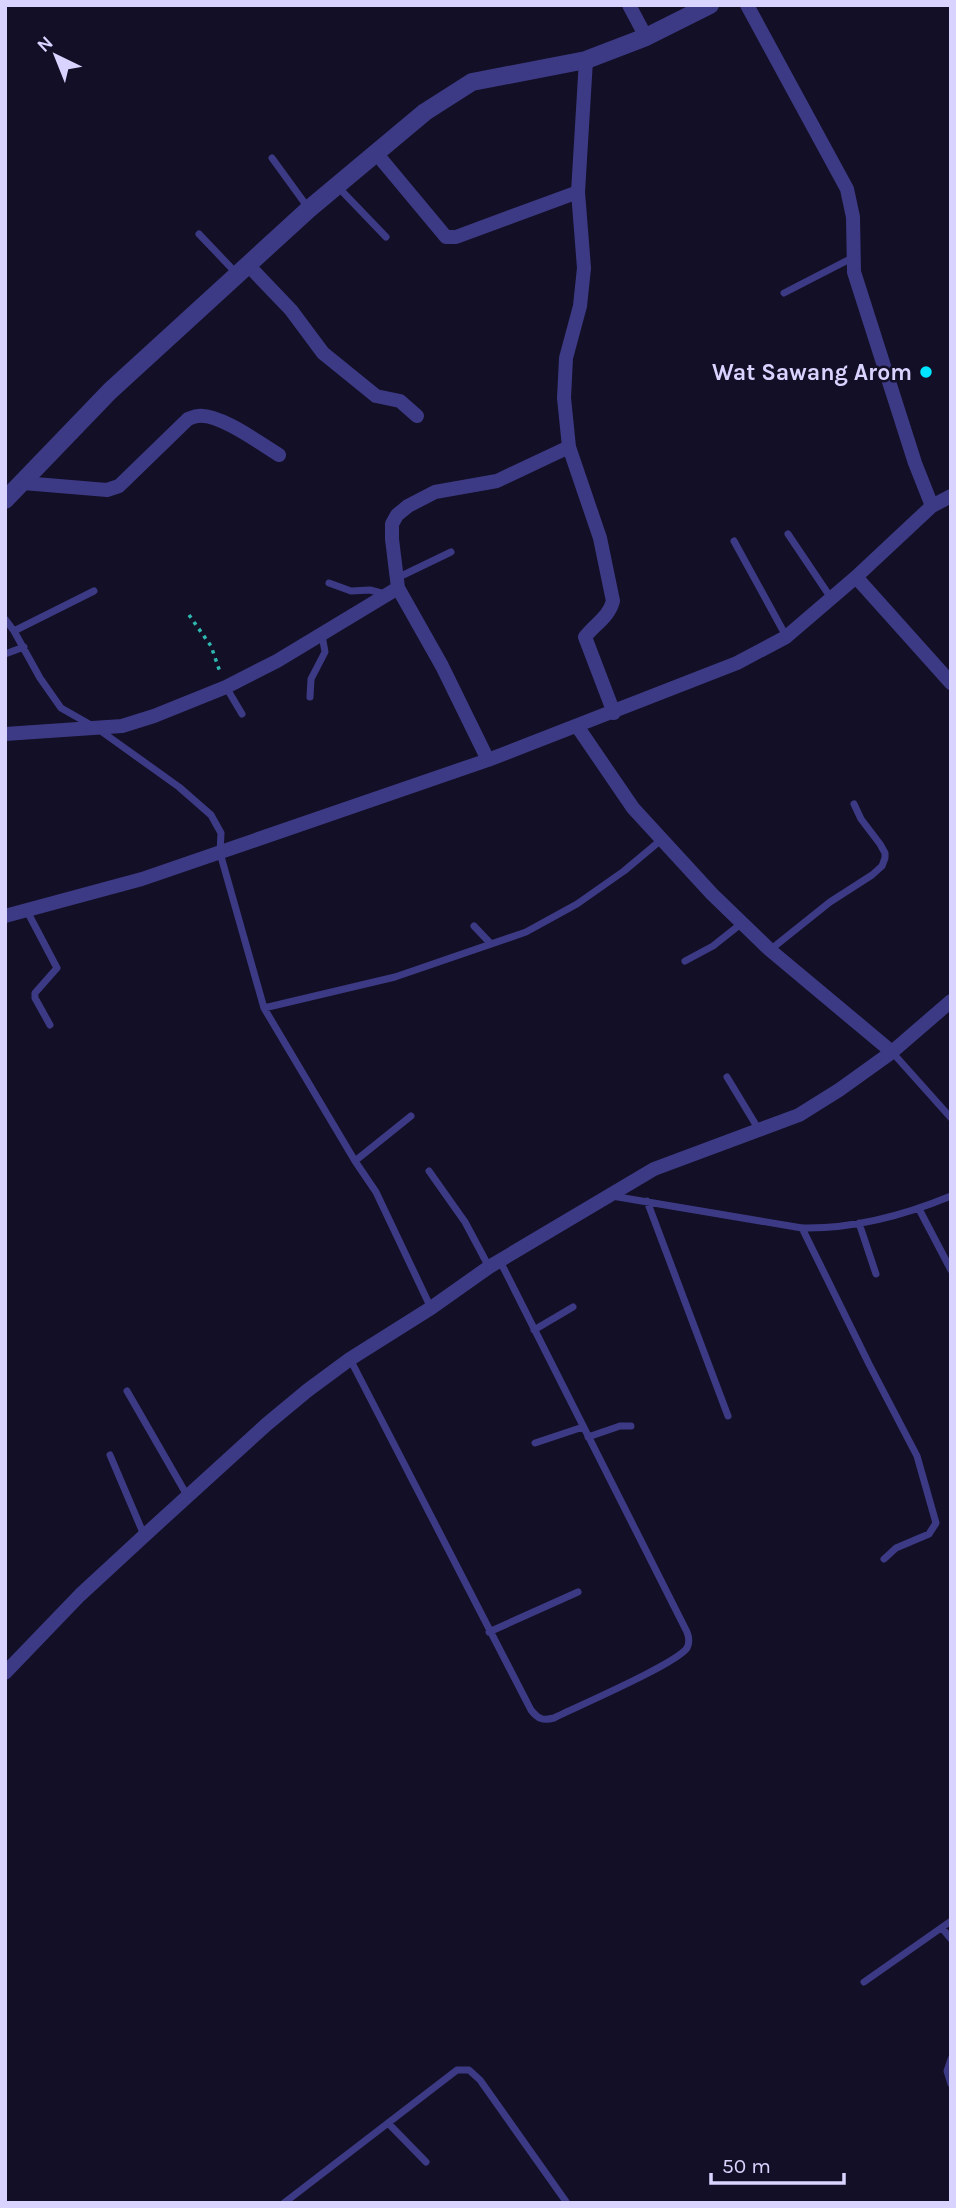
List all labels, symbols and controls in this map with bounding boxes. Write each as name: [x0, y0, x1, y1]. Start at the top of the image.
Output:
north arrow: [21, 21, 91, 91]
text: N: [33, 32, 58, 57]
place label: Wat Sawang Arom: [712, 359, 912, 386]
marker: Wat Sawang Arom: [918, 364, 934, 380]
scale bar: [711, 2142, 844, 2186]
text: 50 m: [722, 2154, 771, 2178]

